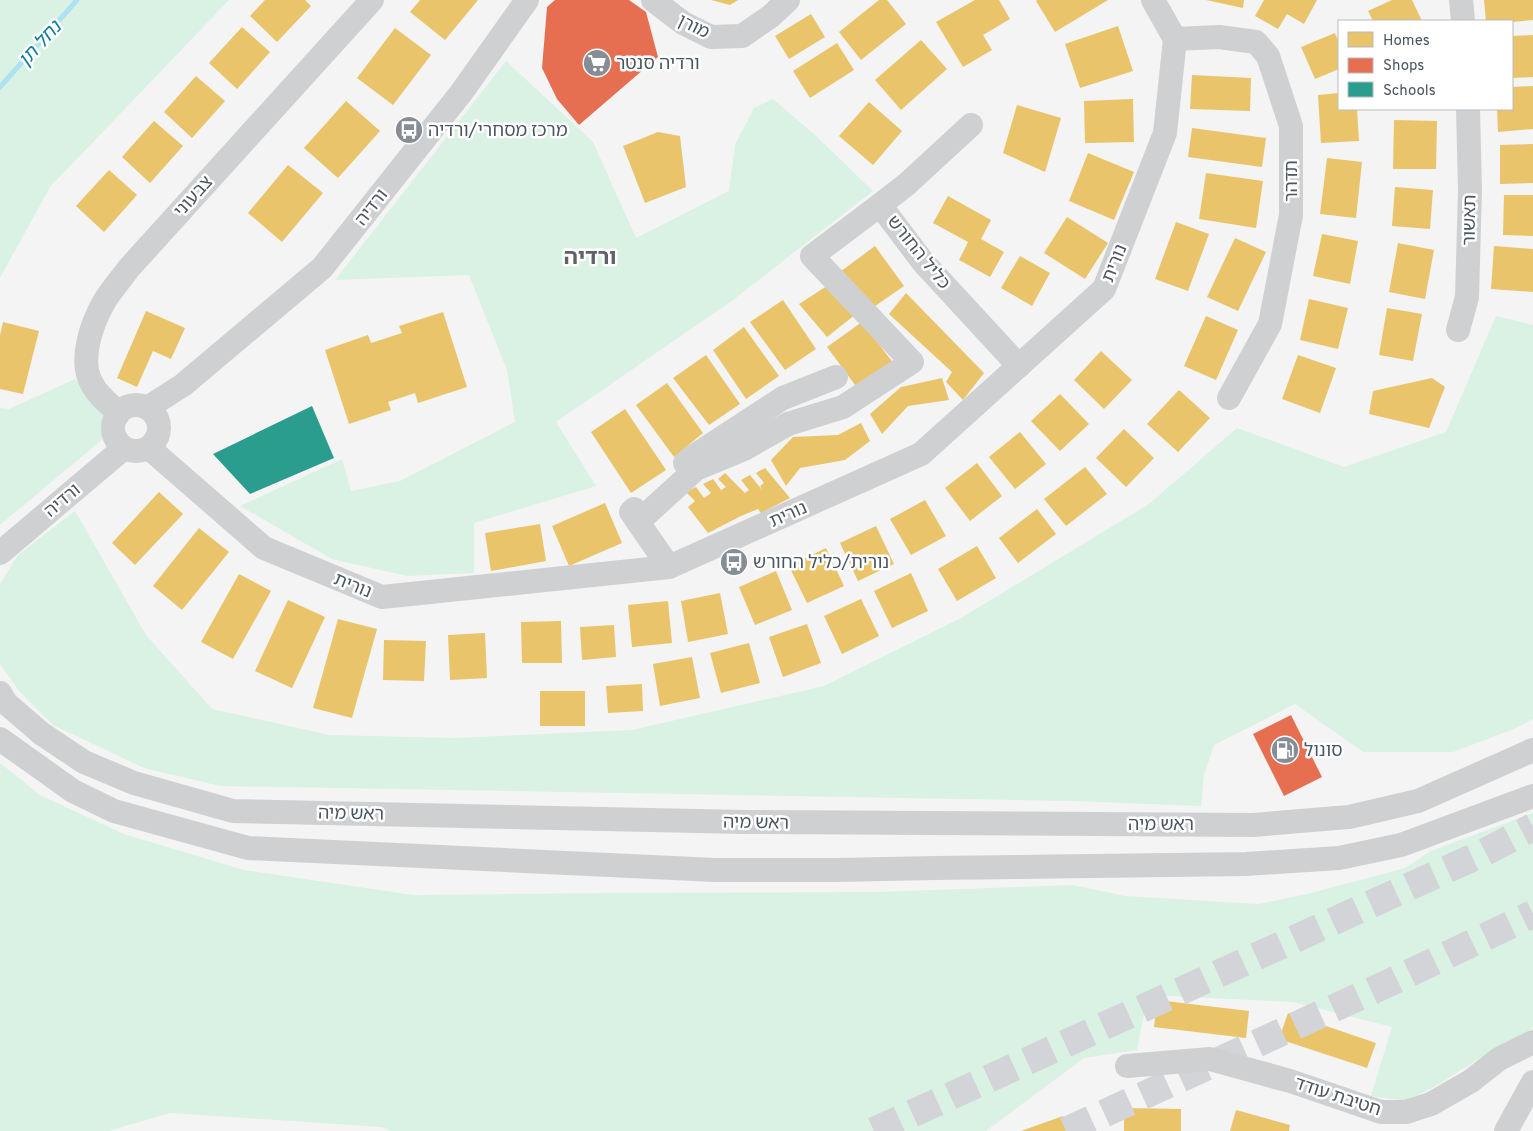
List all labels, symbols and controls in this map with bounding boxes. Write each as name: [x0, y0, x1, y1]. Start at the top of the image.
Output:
street label: מורן: [674, 10, 713, 45]
water label: נחל תן: [14, 15, 68, 72]
legend: [1338, 20, 1513, 110]
text: Homes: [1383, 32, 1430, 51]
supermarket icon: ורדיה סנטר: [582, 48, 612, 78]
place label: ורדיה סנטר: [616, 53, 700, 76]
text: Shops: [1383, 57, 1424, 76]
text: Schools: [1383, 82, 1436, 101]
bus stop icon: מרכז מסחרי/ורדיה: [394, 115, 424, 145]
place label: מרכז מסחרי/ורדיה: [428, 120, 568, 143]
street label: תדהר: [1281, 160, 1304, 202]
street label: צבעוני: [170, 172, 219, 222]
street label: ורדיה: [351, 185, 394, 231]
street label: תאשור: [1459, 194, 1482, 246]
street label: כליל החורש: [881, 211, 955, 295]
street label: נורית: [1097, 241, 1133, 286]
district label: ורדיה: [564, 245, 616, 272]
street label: ורדיה: [40, 479, 86, 523]
street label: נורית: [766, 497, 811, 534]
bus stop icon: נורית/כליל החורש: [719, 547, 749, 577]
place label: נורית/כליל החורש: [753, 552, 889, 575]
street label: נורית: [330, 568, 375, 604]
fuel station icon: סונול: [1270, 735, 1300, 765]
place label: סונול: [1304, 740, 1343, 763]
street label: ראש מיה: [318, 802, 384, 827]
street label: ראש מיה: [723, 811, 789, 836]
street label: ראש מיה: [1128, 814, 1194, 837]
street label: חטיבת עודד: [1291, 1073, 1384, 1122]

